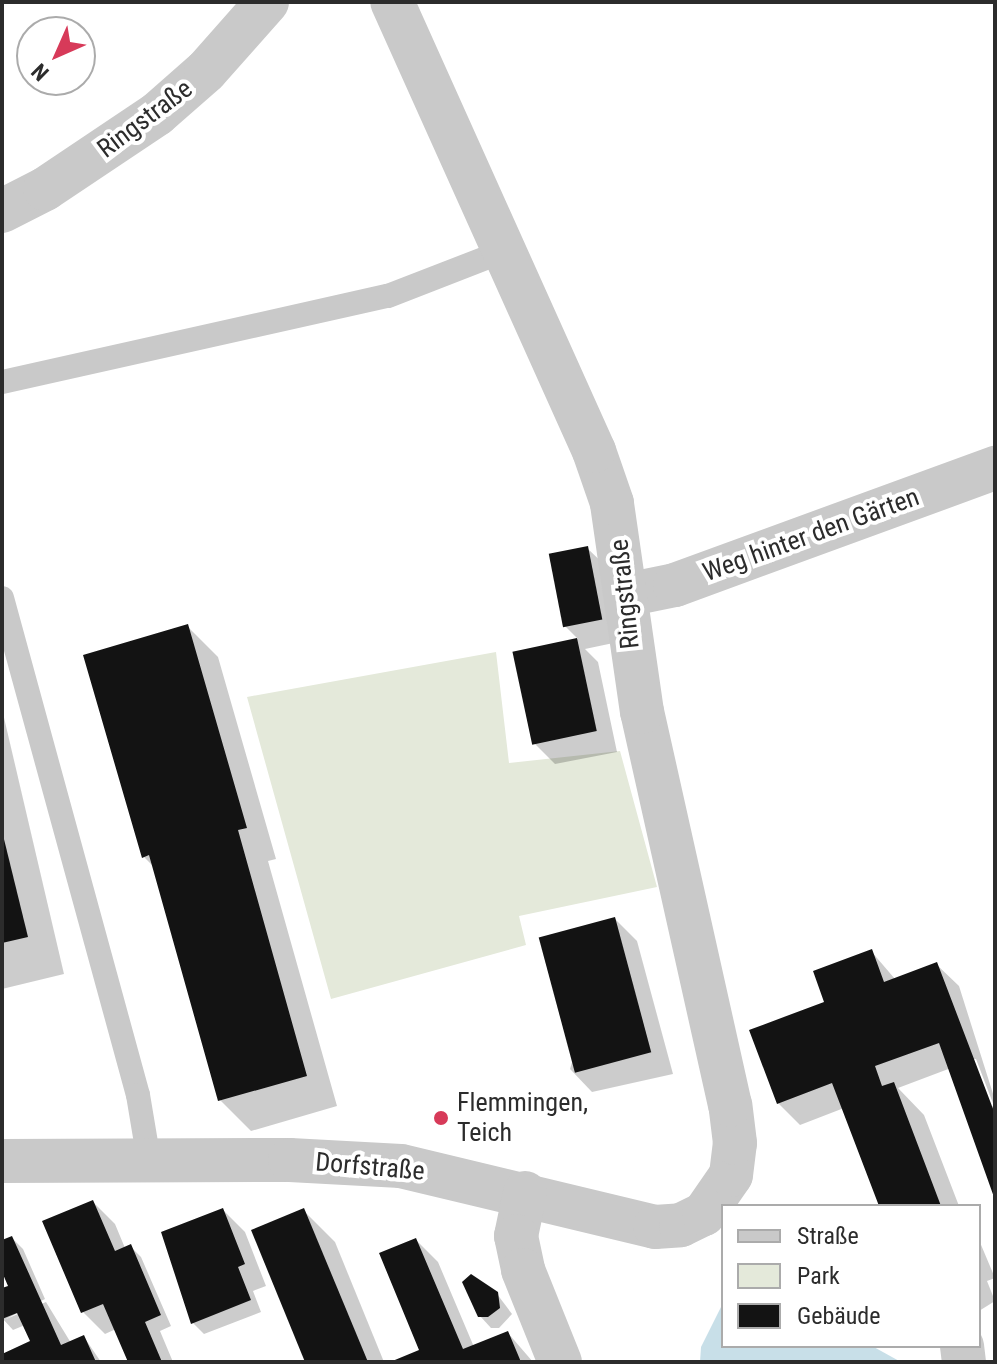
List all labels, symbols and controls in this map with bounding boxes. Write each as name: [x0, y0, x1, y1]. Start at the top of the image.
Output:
north arrow: [16, 16, 96, 96]
text: N: [26, 58, 54, 86]
street label: Ringstraße: [92, 73, 198, 165]
street label: Weg hinter den Gärten: [699, 481, 923, 589]
street label: Ringstraße: [604, 537, 646, 651]
place label: Flemmingen, Teich: [457, 1087, 588, 1148]
marker: Flemmingen, Teich: [432, 1109, 450, 1127]
street label: Dorfstraße: [314, 1147, 426, 1187]
legend: [721, 1204, 981, 1348]
text: Straße: [797, 1222, 859, 1250]
text: Park: [797, 1262, 840, 1290]
text: Gebäude: [797, 1302, 881, 1330]

